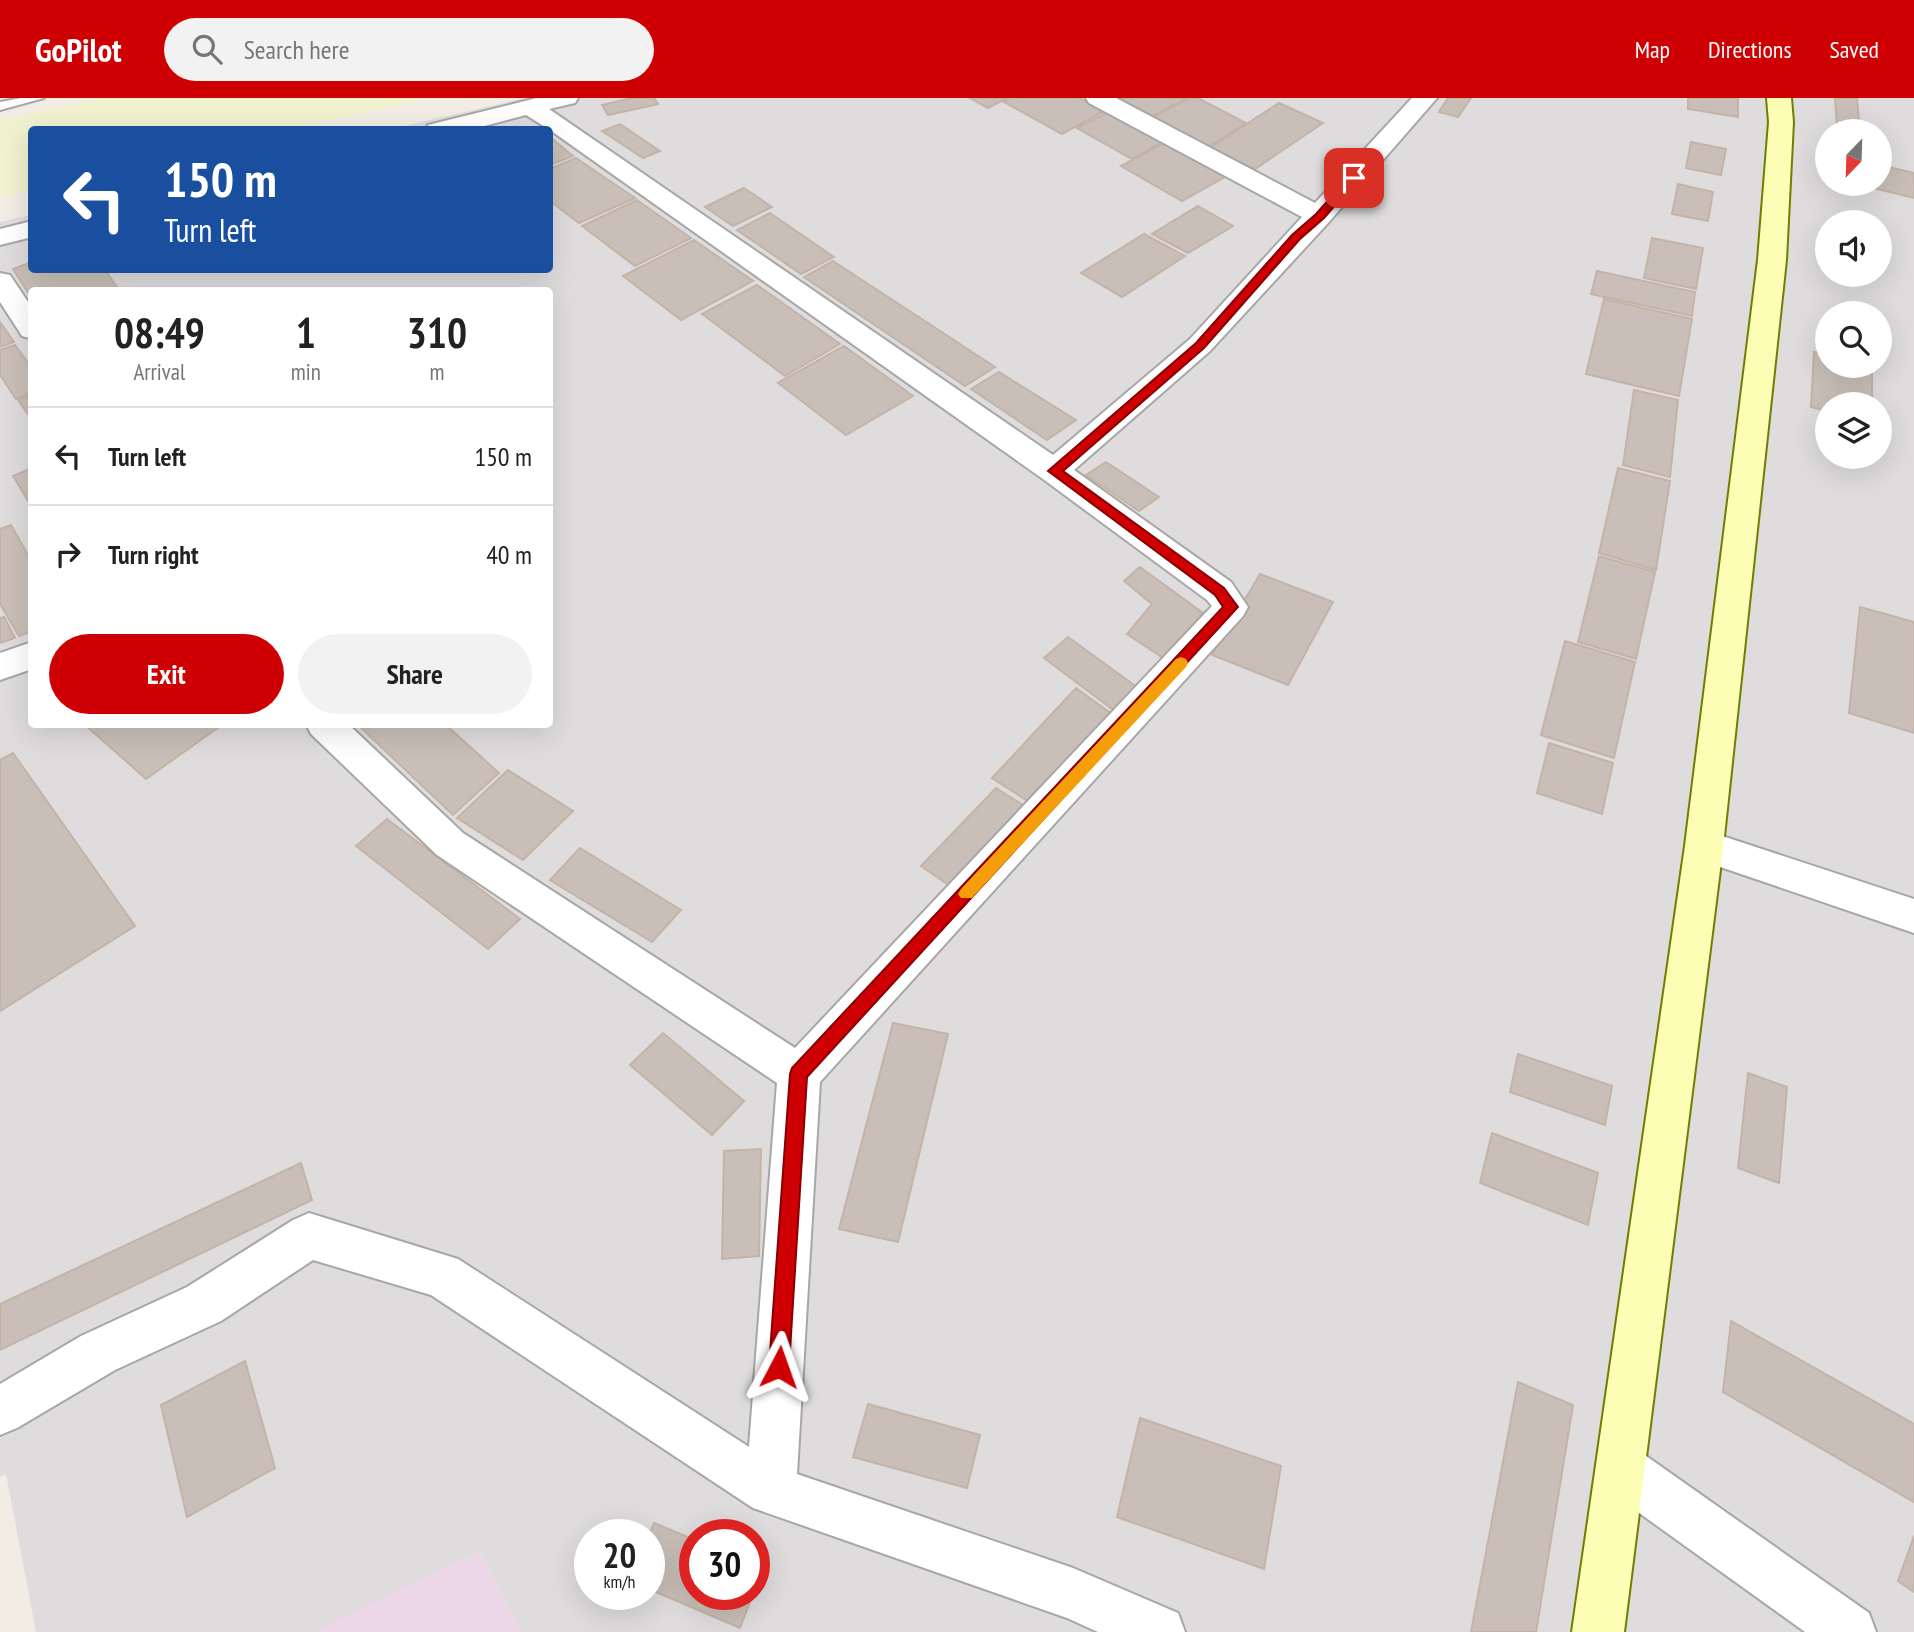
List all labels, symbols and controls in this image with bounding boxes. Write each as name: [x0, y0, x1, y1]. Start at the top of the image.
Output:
search box: [164, 18, 654, 81]
text: GoPilot: [35, 28, 122, 71]
icon: search: [188, 30, 226, 68]
text: Search here: [244, 33, 349, 66]
text: Map: [1635, 34, 1670, 65]
text: Directions: [1708, 34, 1792, 65]
text: Saved: [1830, 34, 1879, 65]
north arrow: [1815, 119, 1892, 196]
map controls: [1815, 119, 1892, 469]
text: 150 m: [164, 147, 277, 211]
pin: [1324, 148, 1384, 208]
icon: left: [49, 154, 140, 245]
icon: arrive: [1335, 159, 1373, 197]
text: Turn left: [164, 209, 256, 251]
button: sound: [1815, 210, 1892, 287]
button: search: [1815, 301, 1892, 378]
text: 08:49: [114, 305, 205, 360]
text: 1: [296, 305, 316, 360]
text: 310: [407, 305, 467, 360]
text: Arrival: [133, 357, 185, 386]
text: min: [291, 357, 321, 386]
text: m: [429, 357, 444, 386]
button: layers: [1815, 392, 1892, 469]
icon: left: [49, 437, 87, 475]
text: Turn left: [108, 440, 186, 473]
text: 150 m: [474, 440, 532, 473]
icon: right: [49, 535, 87, 573]
text: Turn right: [108, 538, 199, 571]
text: 40 m: [486, 538, 532, 571]
button: Exit: [49, 634, 284, 714]
button: Share: [298, 634, 532, 714]
position arrow: [742, 1330, 816, 1404]
speed limit sign: 30: [679, 1519, 770, 1610]
text: 20: [603, 1532, 636, 1578]
text: km/h: [604, 1570, 635, 1593]

